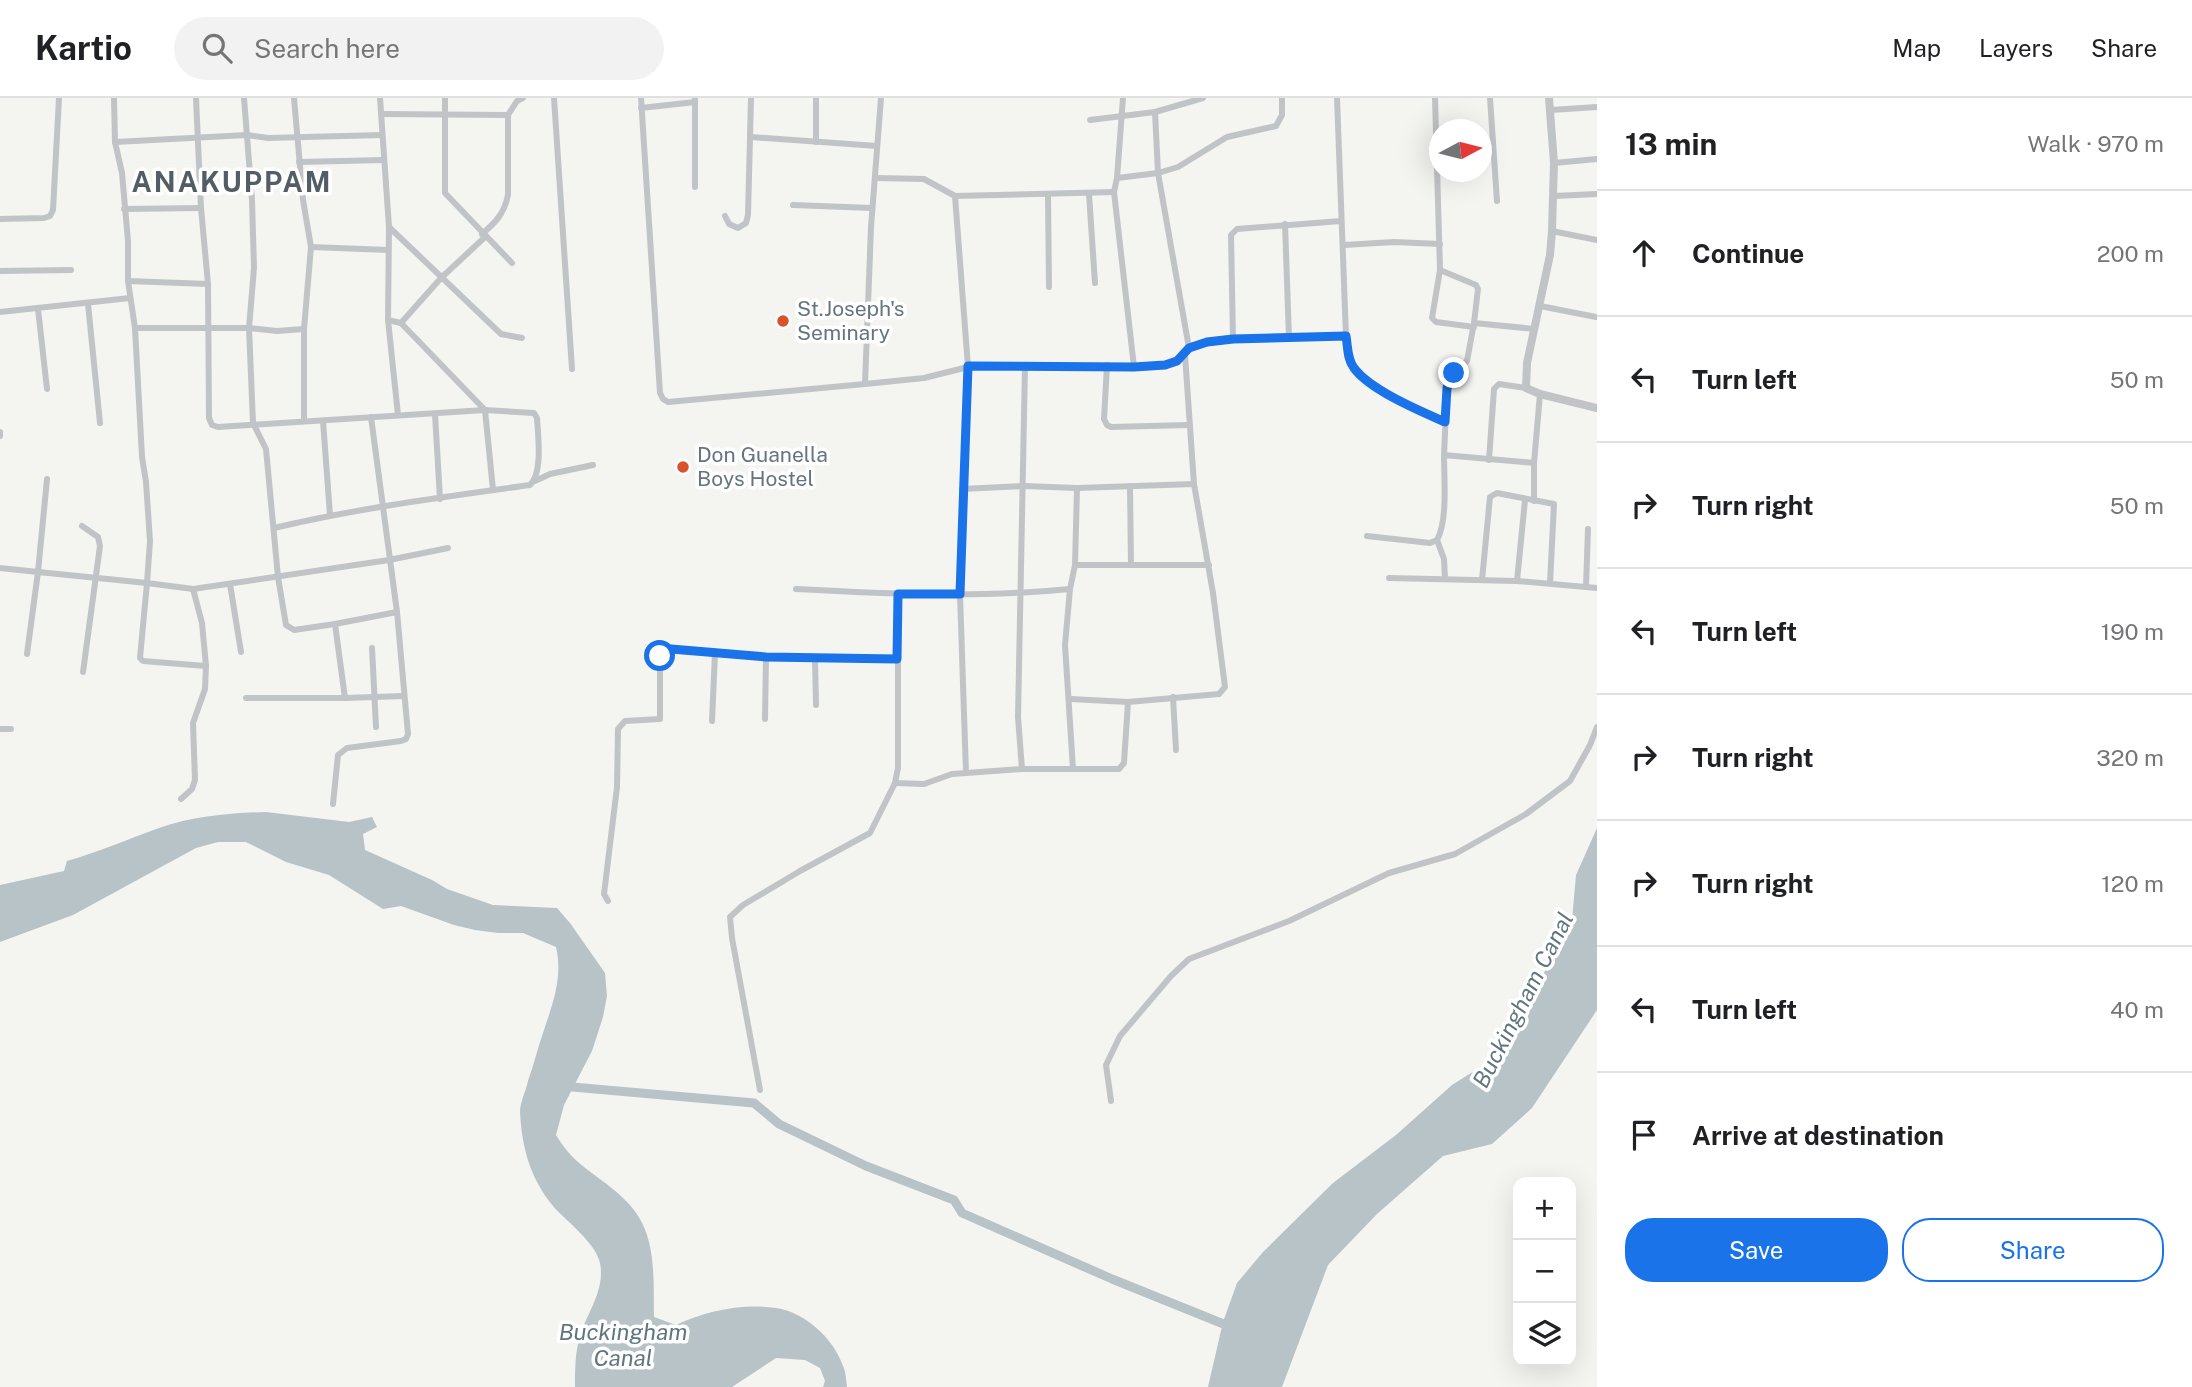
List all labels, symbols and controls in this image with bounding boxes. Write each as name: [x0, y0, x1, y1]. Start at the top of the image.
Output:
search box: [174, 17, 664, 80]
text: Kartio: [35, 29, 132, 67]
icon: search: [198, 29, 236, 67]
text: Search here: [254, 33, 400, 64]
text: Map: [1892, 34, 1941, 62]
text: Layers: [1979, 34, 2053, 62]
text: Share: [2091, 34, 2157, 62]
north arrow: [1429, 119, 1492, 182]
text: 13 min: [1625, 126, 1717, 162]
text: Walk · 970 m: [2027, 130, 2164, 157]
district label: ANAKUPPAM: [132, 165, 332, 198]
icon: ahead: [1625, 234, 1663, 272]
text: Continue: [1692, 238, 1804, 269]
text: 200 m: [2097, 240, 2164, 267]
place label: St.Joseph's Seminary: [797, 296, 904, 345]
marker: St.Joseph's Seminary: [775, 313, 791, 329]
route end: [1438, 357, 1469, 388]
icon: left: [1625, 360, 1663, 398]
text: Turn left: [1692, 364, 1797, 395]
text: 50 m: [2110, 366, 2164, 393]
place label: Don Guanella Boys Hostel: [697, 442, 828, 491]
marker: Don Guanella Boys Hostel: [675, 459, 691, 475]
icon: right: [1625, 486, 1663, 524]
text: Turn right: [1692, 490, 1814, 521]
text: 50 m: [2110, 492, 2164, 519]
icon: left: [1625, 612, 1663, 650]
text: Turn left: [1692, 616, 1797, 647]
text: 190 m: [2101, 618, 2164, 645]
route start: [644, 640, 675, 671]
icon: right: [1625, 738, 1663, 776]
text: Turn right: [1692, 742, 1814, 773]
text: 320 m: [2096, 744, 2164, 771]
icon: right: [1625, 864, 1663, 902]
text: Turn right: [1692, 868, 1814, 899]
text: 120 m: [2101, 870, 2164, 897]
water label: Buckingham Canal: [1467, 907, 1579, 1092]
icon: left: [1625, 990, 1663, 1028]
text: Turn left: [1692, 994, 1797, 1025]
text: 40 m: [2110, 996, 2164, 1023]
icon: arrive: [1625, 1116, 1663, 1154]
text: Arrive at destination: [1692, 1120, 1944, 1151]
map controls: [1513, 1177, 1576, 1366]
button: +: [1513, 1177, 1576, 1240]
button: Save: [1625, 1218, 1888, 1282]
button: Share: [1902, 1218, 2164, 1282]
button: −: [1513, 1240, 1576, 1303]
button: layers: [1513, 1303, 1576, 1366]
water label: Buckingham Canal: [559, 1318, 687, 1371]

